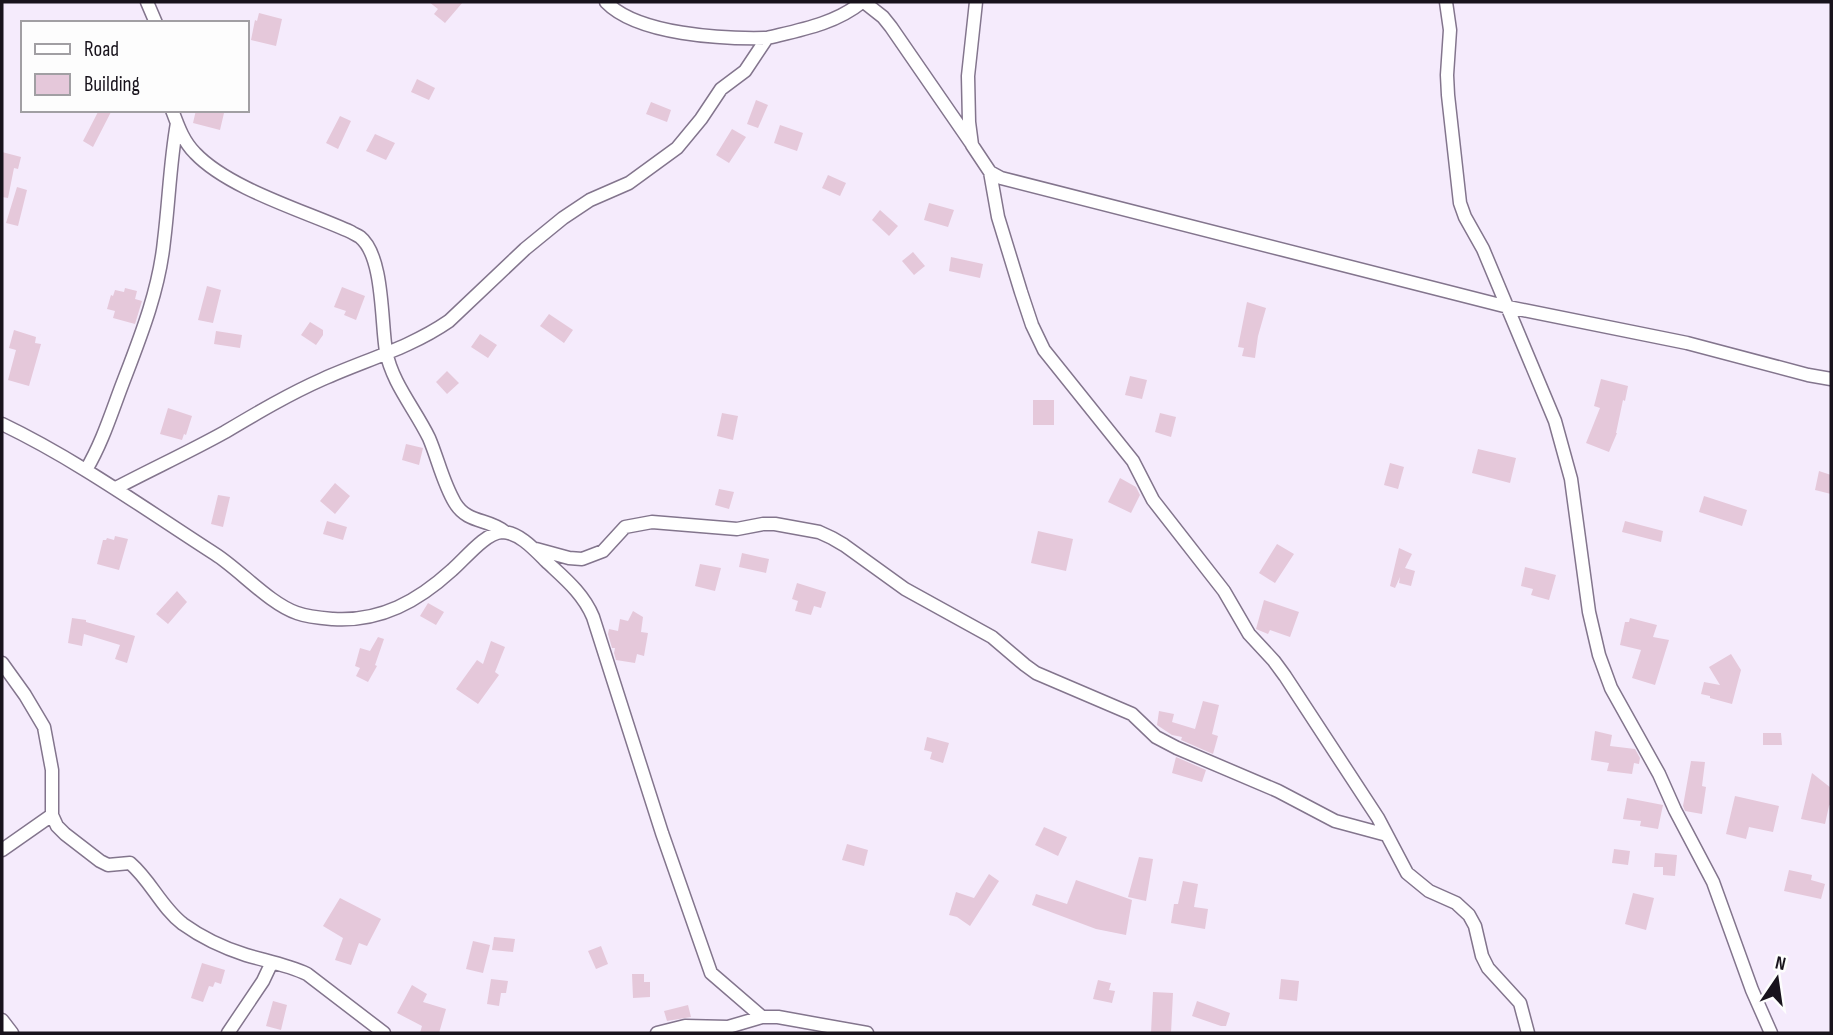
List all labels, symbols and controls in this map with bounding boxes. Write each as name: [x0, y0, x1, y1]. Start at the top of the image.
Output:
legend: [21, 21, 248, 112]
text: Road: [84, 37, 119, 62]
text: Building: [84, 72, 140, 97]
north arrow: [1742, 944, 1812, 1014]
text: N: [1773, 952, 1788, 976]

